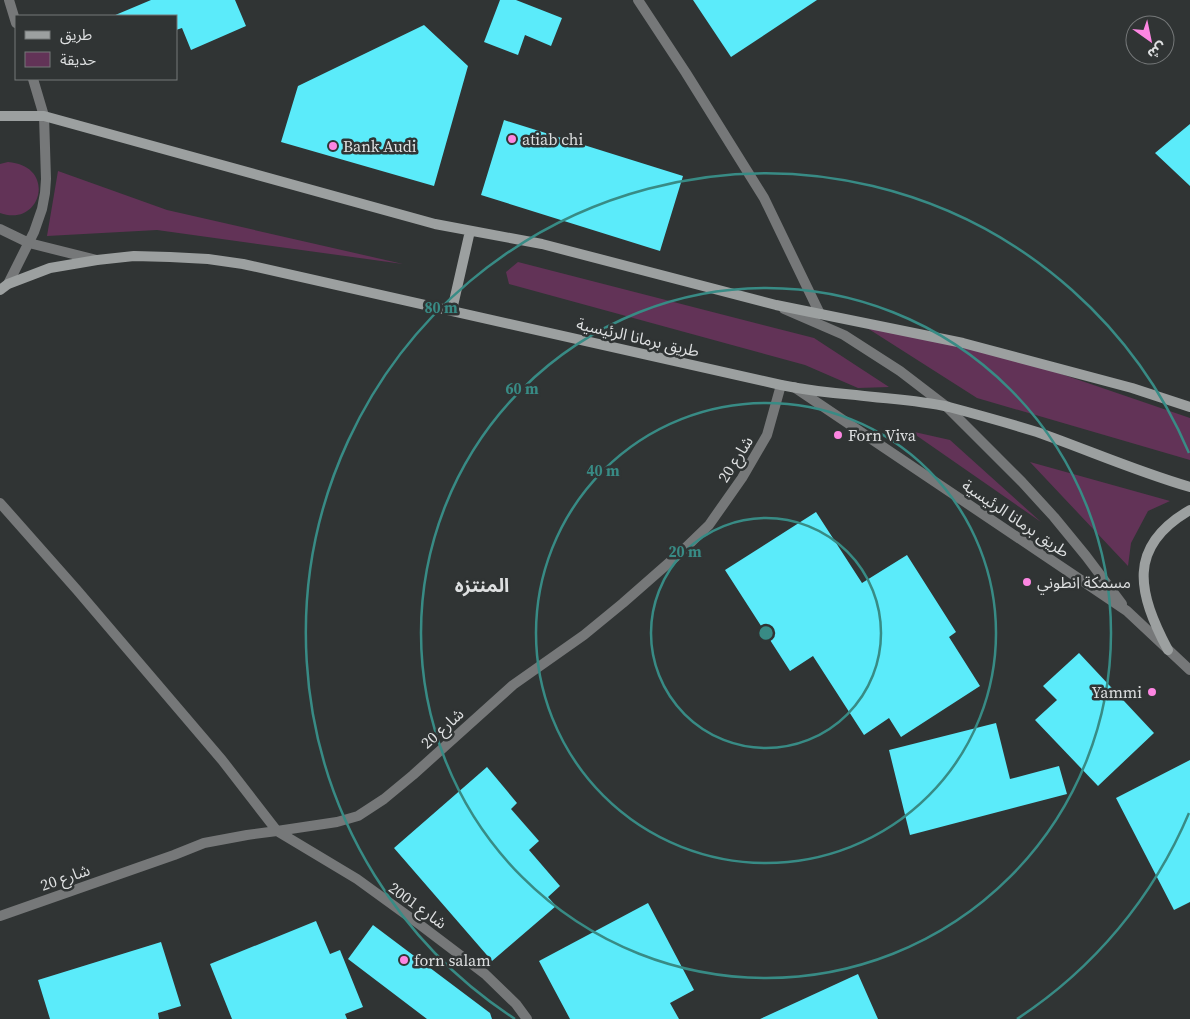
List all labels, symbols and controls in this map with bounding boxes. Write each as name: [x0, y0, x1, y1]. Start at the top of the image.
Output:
legend: [15, 15, 178, 80]
north arrow: [1125, 15, 1175, 65]
text: طريق: [60, 24, 92, 45]
text: ش: [1144, 37, 1171, 65]
text: حديقة: [60, 49, 96, 70]
place label: atiab chi: [522, 128, 583, 150]
marker: atiab chi: [506, 133, 518, 145]
place label: Bank Audi: [343, 135, 417, 157]
marker: Bank Audi: [327, 140, 339, 152]
text: 80 m: [424, 297, 458, 318]
street label: طريق برمانا الرئيسية: [574, 312, 702, 362]
text: 60 m: [505, 378, 539, 399]
place label: Forn Viva: [848, 424, 917, 446]
marker: Forn Viva: [832, 429, 844, 441]
street label: شارع 20: [712, 432, 760, 487]
text: 40 m: [586, 460, 620, 481]
street label: طريق برمانا الرئيسية: [958, 474, 1074, 562]
text: 20 m: [668, 541, 702, 562]
place label: مسمكة انطوني: [1037, 571, 1131, 595]
district label: المنتزه: [455, 572, 509, 598]
marker: مسمكة انطوني: [1021, 576, 1033, 588]
centre of rings: [757, 624, 775, 642]
place label: Yammi: [1091, 681, 1142, 703]
marker: Yammi: [1146, 686, 1158, 698]
street label: شارع 20: [416, 703, 470, 755]
street label: شارع 20: [37, 858, 93, 898]
street label: شارع 2001: [383, 876, 452, 935]
place label: forn salam: [414, 949, 491, 971]
marker: forn salam: [398, 954, 410, 966]

